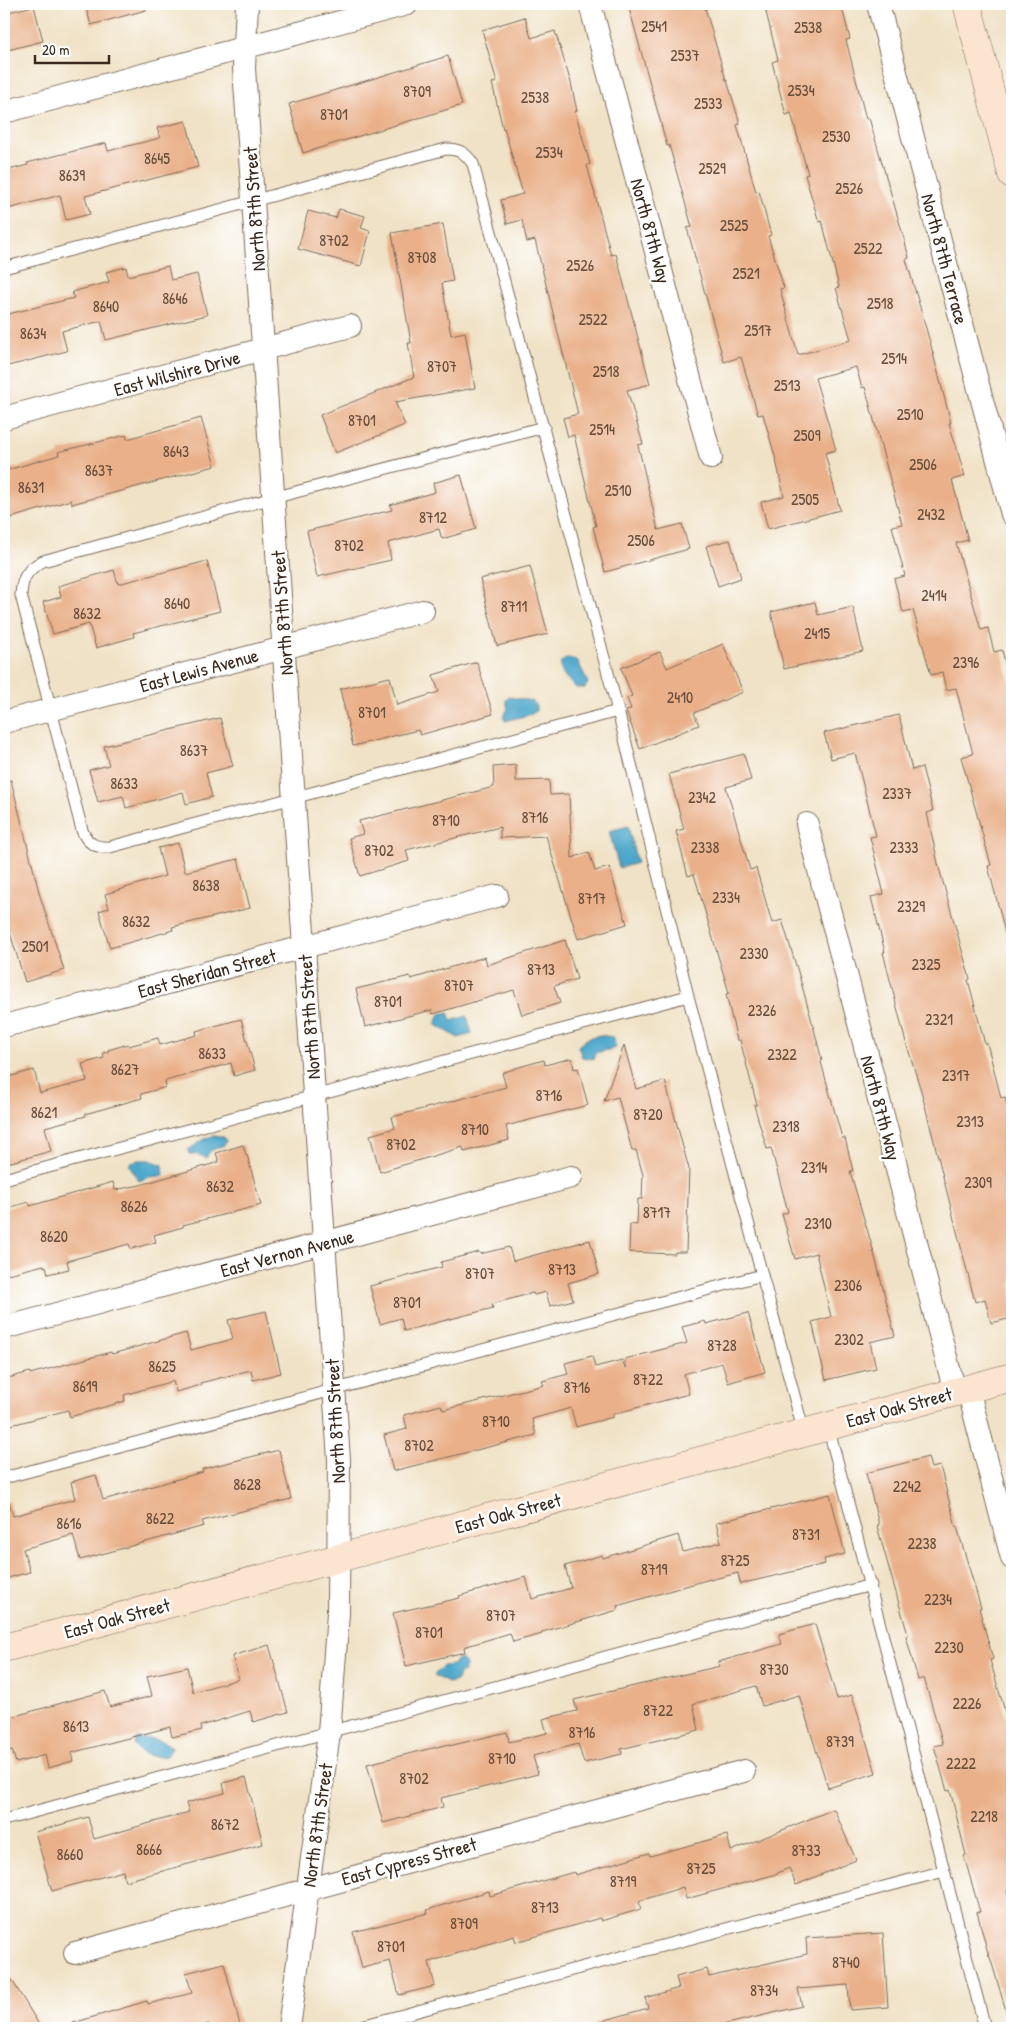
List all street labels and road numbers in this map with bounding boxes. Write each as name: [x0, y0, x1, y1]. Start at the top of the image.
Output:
street label: North 87th Street: [237, 145, 271, 272]
street label: North 87th Way: [625, 176, 677, 286]
street label: North 87th Terrace: [915, 191, 975, 327]
street label: East Wilshire Drive: [111, 344, 243, 402]
street label: North 87th Street: [265, 549, 299, 676]
street label: East Lewis Avenue: [137, 642, 262, 698]
street label: East Sheridan Street: [135, 942, 279, 1004]
street label: North 87th Street: [292, 953, 326, 1080]
street label: North 87th Way: [855, 1053, 907, 1163]
street label: East Vernon Avenue: [217, 1223, 357, 1283]
street label: North 87th Street: [319, 1358, 351, 1484]
street label: East Oak Street: [843, 1380, 955, 1434]
street label: East Oak Street: [452, 1486, 564, 1540]
street label: East Oak Street: [61, 1591, 173, 1645]
street label: North 87th Street: [295, 1761, 339, 1889]
street label: East Cypress Street: [339, 1830, 480, 1892]

